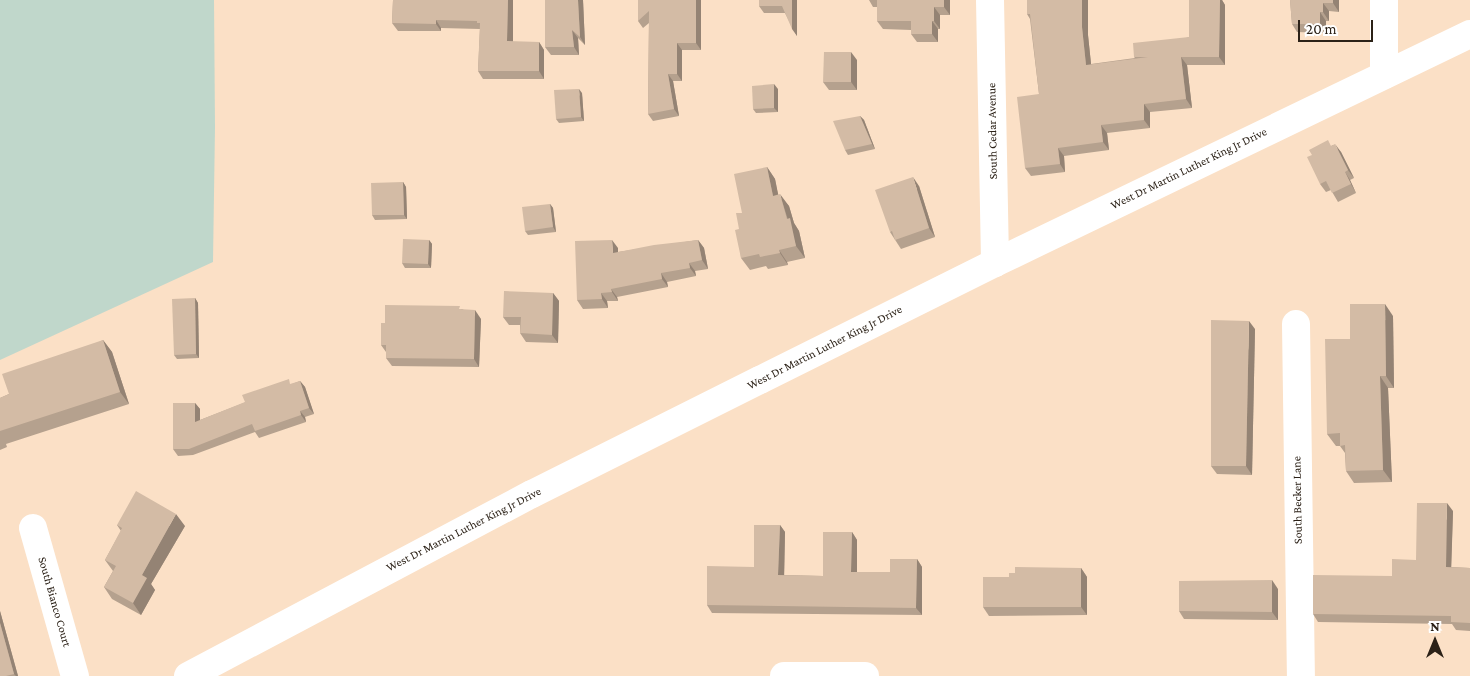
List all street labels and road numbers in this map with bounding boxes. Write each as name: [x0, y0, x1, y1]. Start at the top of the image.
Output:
street label: South Cedar Avenue: [985, 83, 1001, 179]
street label: West Dr Martin Luther King Jr Drive: [1109, 125, 1269, 213]
street label: West Dr Martin Luther King Jr Drive: [745, 303, 905, 393]
street label: South Becker Lane: [1290, 456, 1306, 544]
street label: West Dr Martin Luther King Jr Drive: [384, 485, 544, 575]
street label: South Bianco Court: [34, 555, 74, 649]

